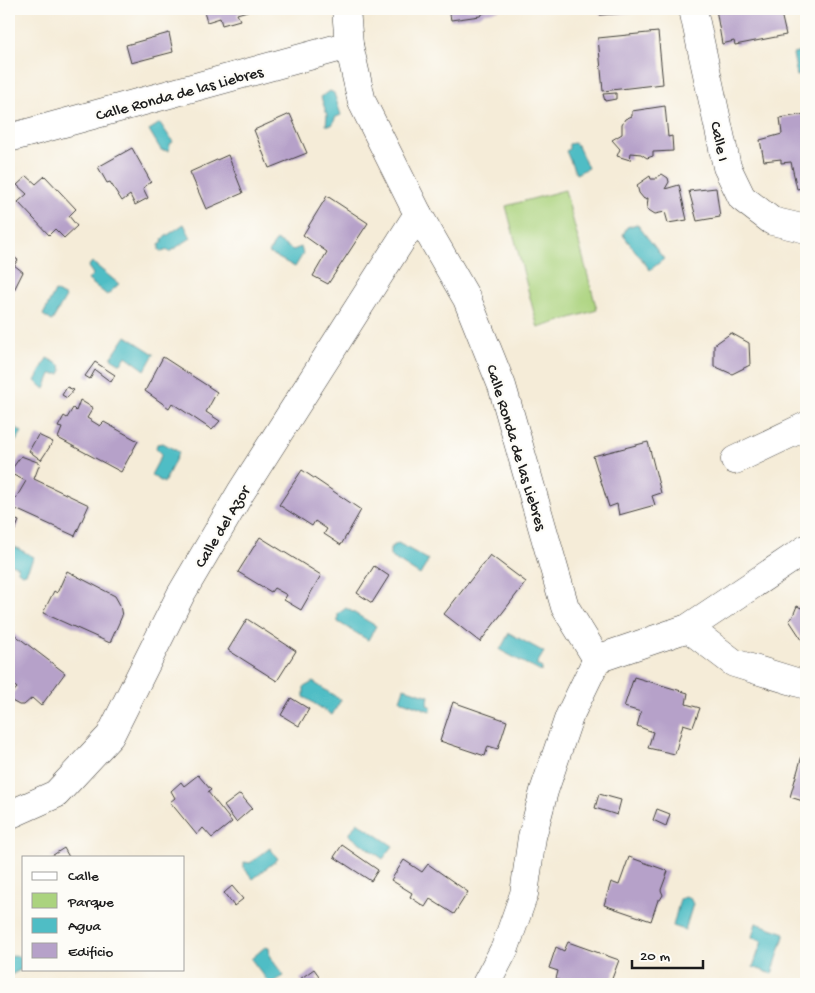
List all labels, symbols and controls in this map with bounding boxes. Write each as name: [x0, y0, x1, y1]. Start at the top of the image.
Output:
street label: Calle Ronda de las Liebres: [94, 64, 267, 127]
street label: Calle I: [704, 120, 731, 164]
street label: Calle Ronda de las Liebres: [480, 363, 549, 534]
street label: Calle del Azor: [192, 482, 257, 572]
legend: [22, 856, 185, 970]
text: Calle: [68, 868, 99, 886]
text: Parque: [67, 894, 114, 912]
text: Agua: [68, 918, 101, 936]
scale bar: [632, 938, 704, 970]
text: Edificio: [68, 944, 114, 962]
text: 20 m: [640, 948, 670, 966]

